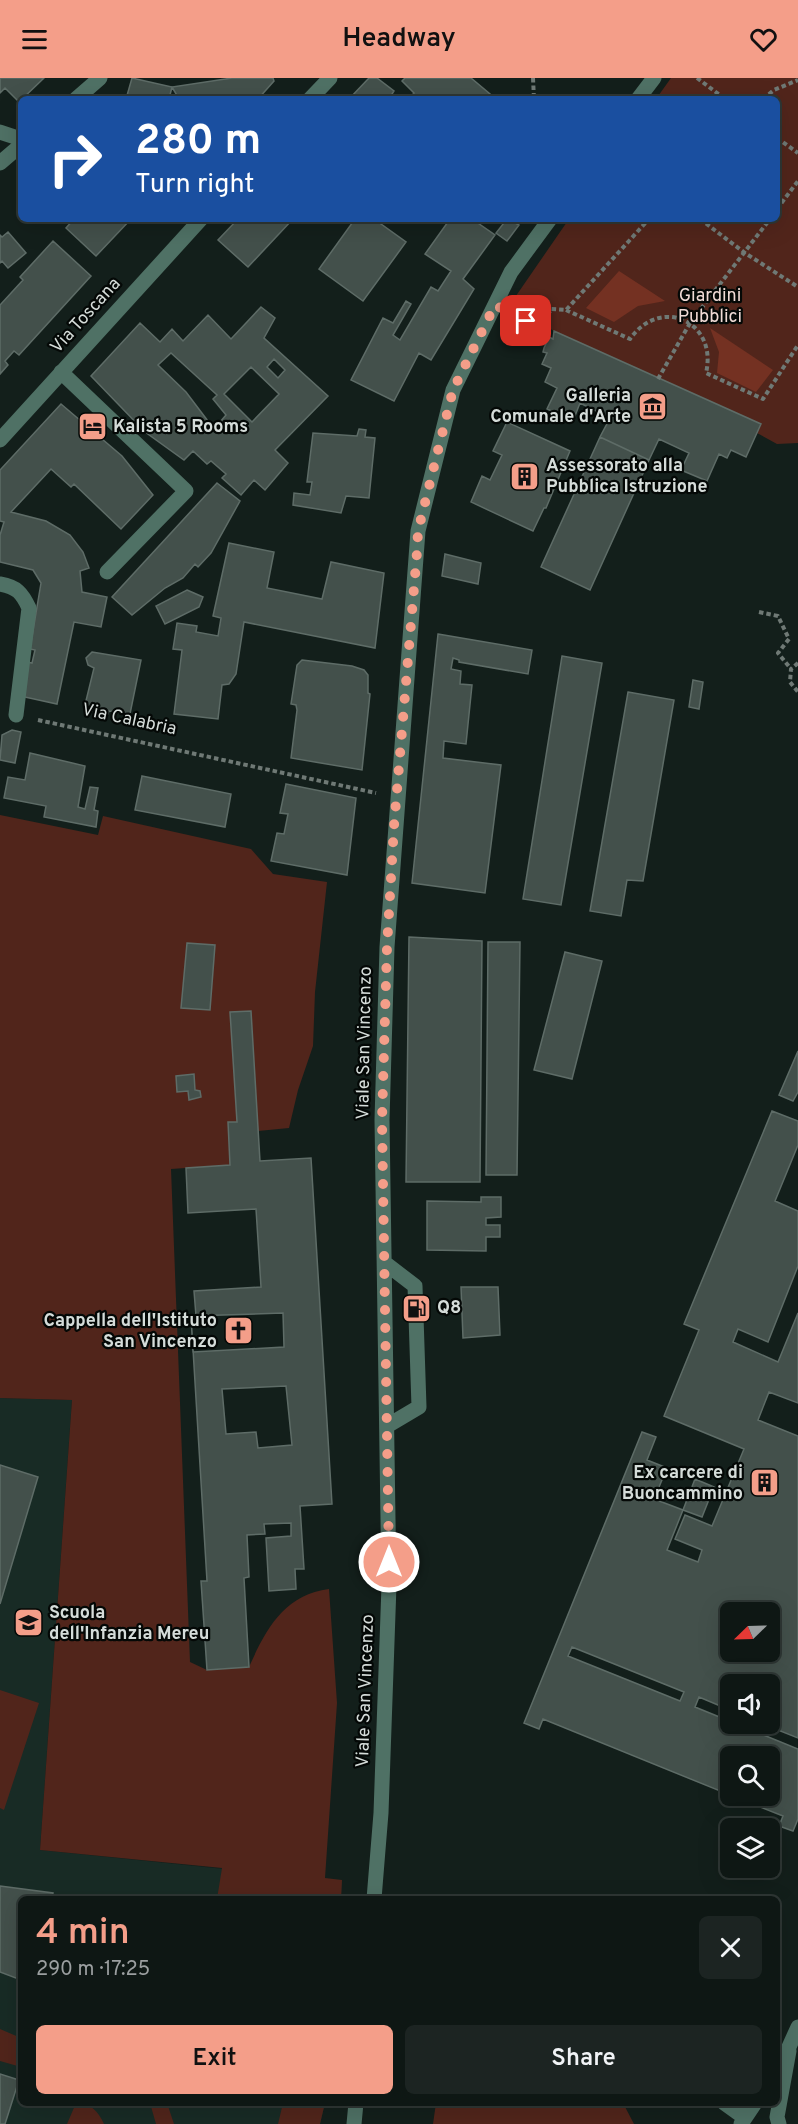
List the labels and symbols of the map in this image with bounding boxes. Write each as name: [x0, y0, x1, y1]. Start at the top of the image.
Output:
street label: Via Toscana: [46, 273, 126, 359]
park label: Giardini Pubblici: [678, 285, 742, 329]
pin: [500, 295, 551, 346]
place label: Galleria Comunale d'Arte: [490, 385, 631, 429]
museum icon: Galleria Comunale d'Arte: [636, 390, 668, 422]
hotel icon: Kalista 5 Rooms: [76, 411, 108, 443]
place label: Kalista 5 Rooms: [113, 416, 248, 439]
place label: Assessorato alla Pubblica Istruzione: [546, 455, 708, 499]
building icon: Assessorato alla Pubblica Istruzione: [509, 460, 541, 492]
street label: Via Calabria: [80, 699, 178, 741]
street label: Viale San Vincenzo: [352, 966, 378, 1120]
fuel station icon: Q8: [400, 1292, 432, 1324]
place label: Q8: [437, 1297, 461, 1320]
place label: Cappella dell'Istituto San Vincenzo: [43, 1310, 217, 1354]
church icon: Cappella dell'Istituto San Vincenzo: [222, 1315, 254, 1347]
place label: Ex carcere di Buoncammino: [622, 1462, 743, 1506]
building icon: Ex carcere di Buoncammino: [748, 1467, 780, 1499]
position arrow: [357, 1530, 421, 1594]
place label: Scuola dell'Infanzia Mereu: [49, 1602, 209, 1646]
north arrow: [720, 1602, 780, 1662]
school or university icon: Scuola dell'Infanzia Mereu: [12, 1607, 44, 1639]
street label: Viale San Vincenzo: [352, 1614, 380, 1768]

